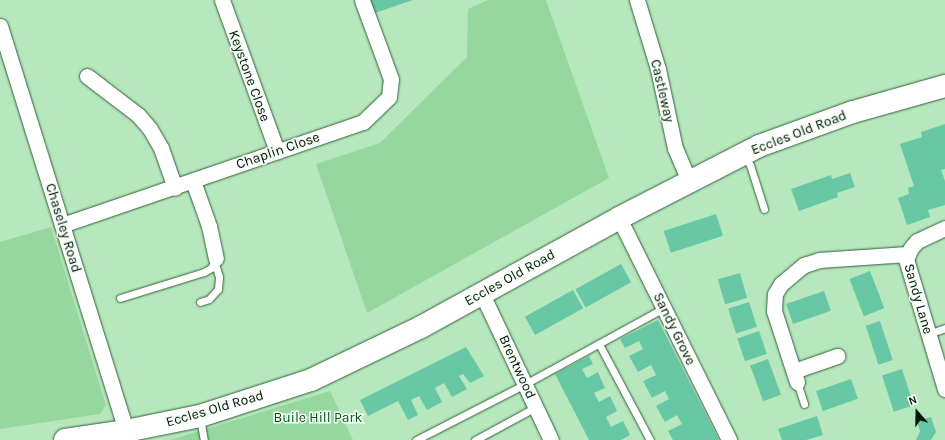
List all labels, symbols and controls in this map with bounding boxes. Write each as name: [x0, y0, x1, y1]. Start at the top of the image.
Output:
street label: Keystone Close: [225, 28, 273, 124]
street label: Castleway: [647, 58, 677, 124]
street label: Eccles Old Road: [749, 107, 849, 159]
street label: Chaplin Close: [234, 129, 322, 173]
street label: Chaseley Road: [41, 181, 85, 275]
street label: Eccles Old Road: [462, 246, 558, 310]
street label: Sandy Lane: [900, 262, 936, 336]
street label: Sandy Grove: [649, 290, 699, 368]
street label: Brentwood: [495, 332, 539, 402]
street label: Eccles Old Road: [164, 387, 266, 431]
north arrow: [897, 392, 937, 432]
text: N: [907, 393, 919, 408]
park label: Buile Hill Park: [274, 410, 362, 426]

